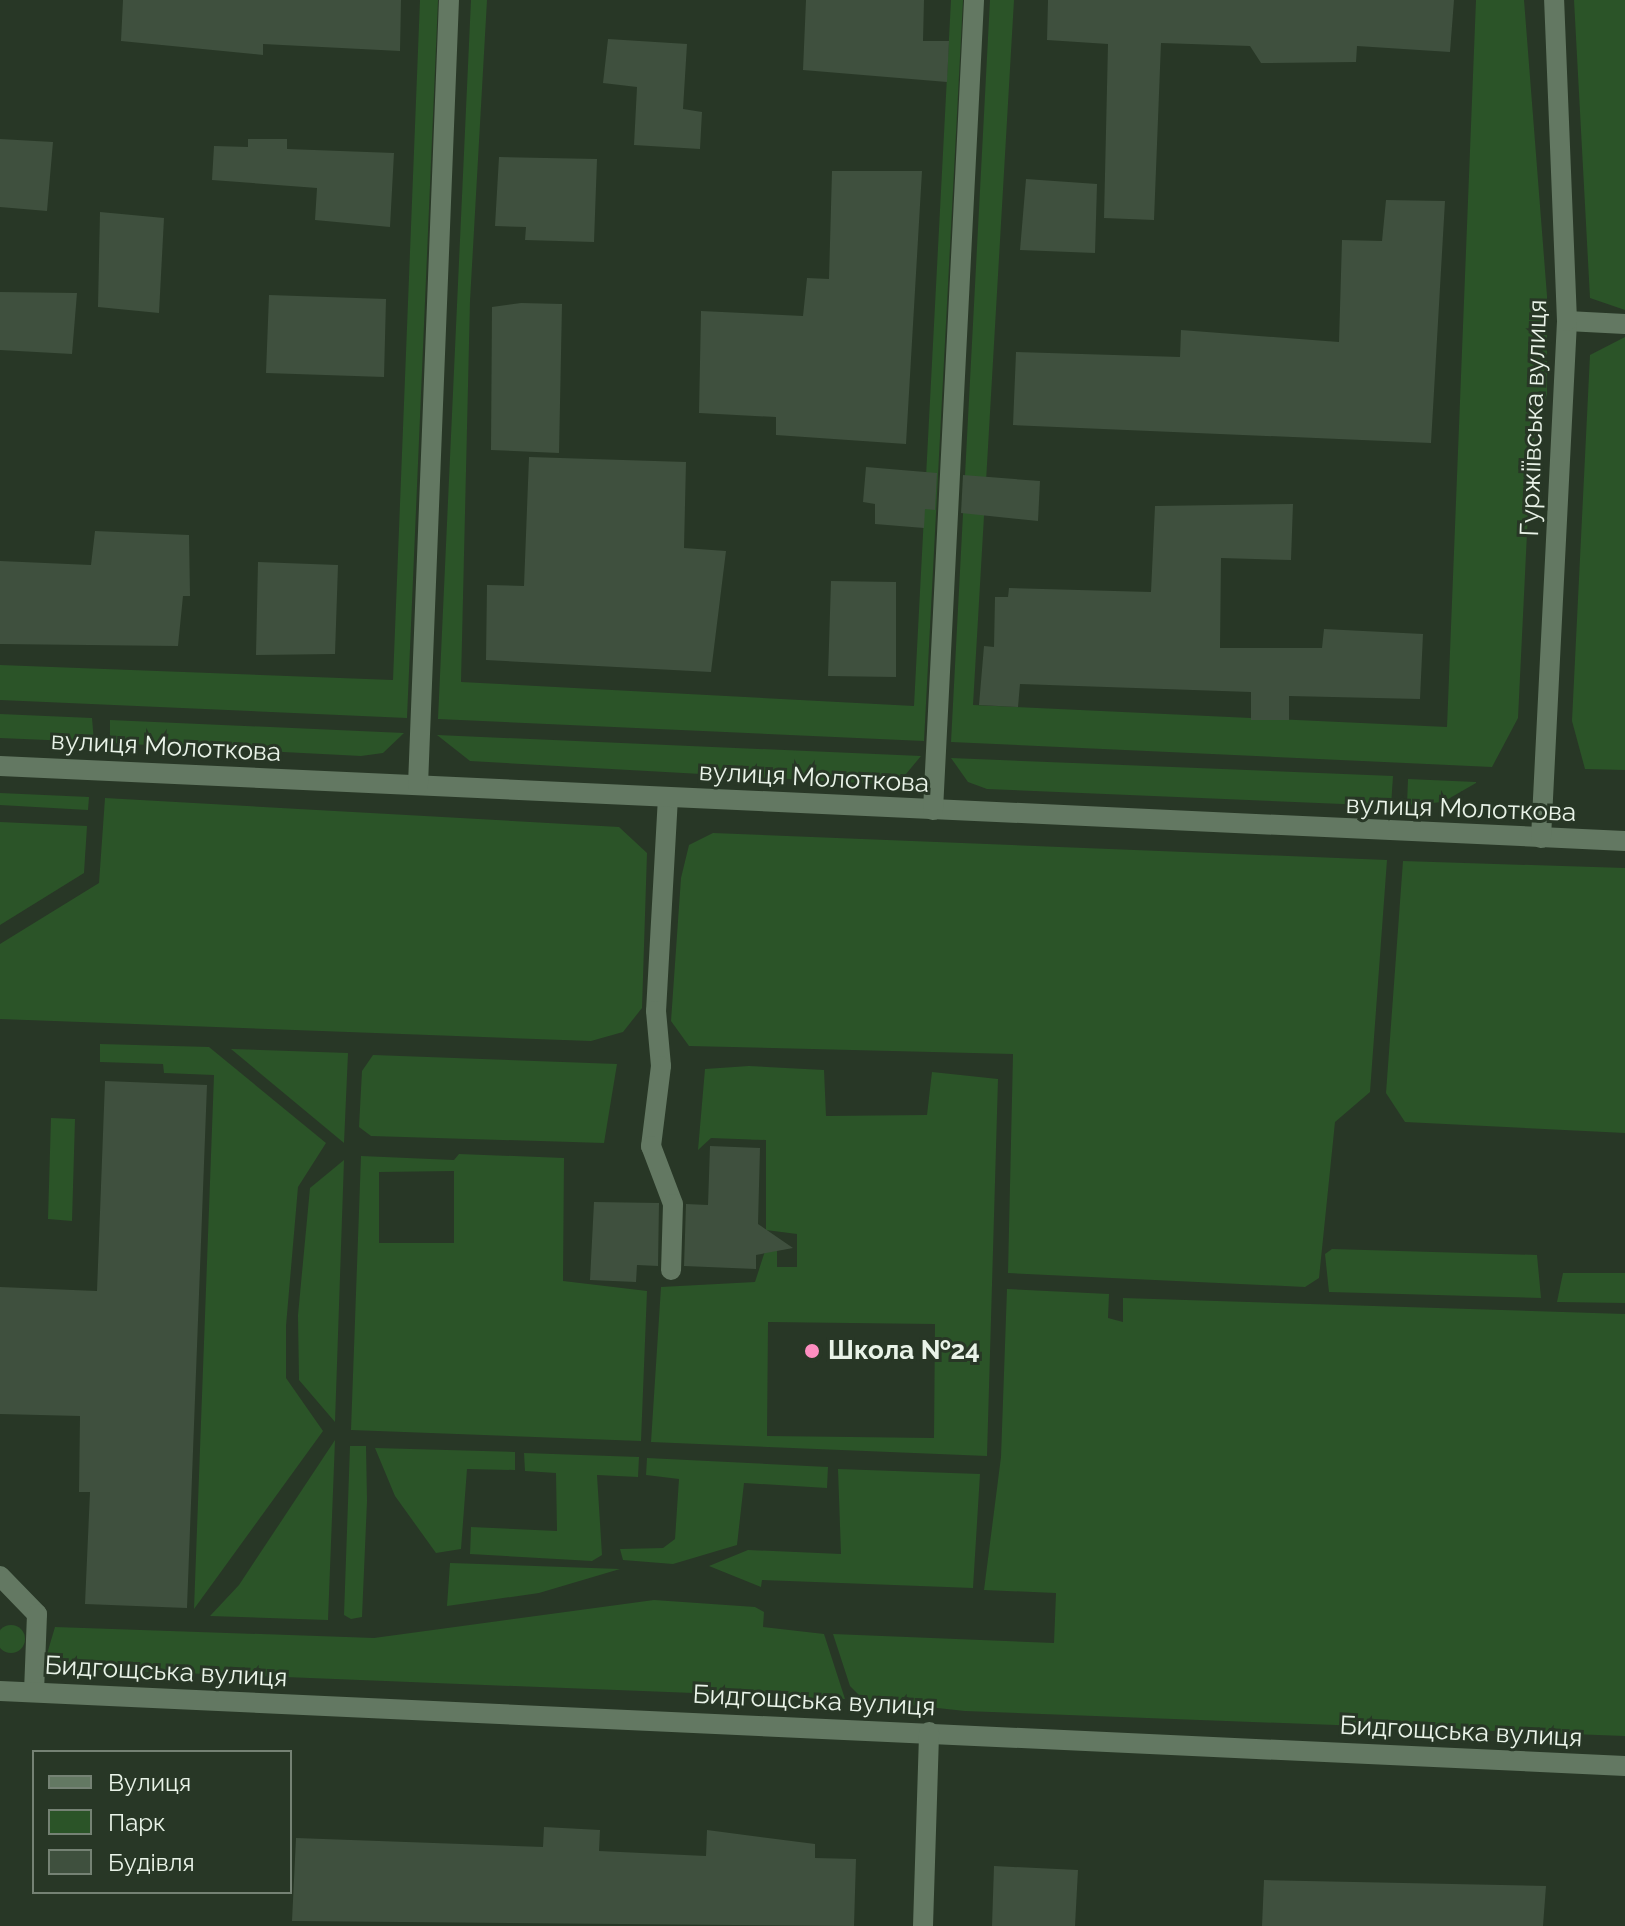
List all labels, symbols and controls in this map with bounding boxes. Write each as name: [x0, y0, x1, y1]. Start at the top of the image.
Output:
street label: Гуржіївська вулиця: [1514, 299, 1554, 537]
street label: вулиця Молоткова: [50, 725, 282, 769]
street label: вулиця Молоткова: [698, 756, 930, 800]
street label: вулиця Молоткова: [1345, 789, 1577, 829]
place label: Школа №24: [828, 1335, 980, 1367]
marker: Школа №24: [803, 1342, 821, 1360]
street label: Бидгощська вулиця: [44, 1650, 288, 1694]
street label: Бидгощська вулиця: [692, 1679, 936, 1723]
street label: Бидгощська вулиця: [1339, 1710, 1583, 1754]
legend: [32, 1750, 292, 1894]
text: Вулиця: [108, 1768, 191, 1797]
text: Парк: [108, 1808, 166, 1837]
text: Будівля: [108, 1848, 195, 1877]

